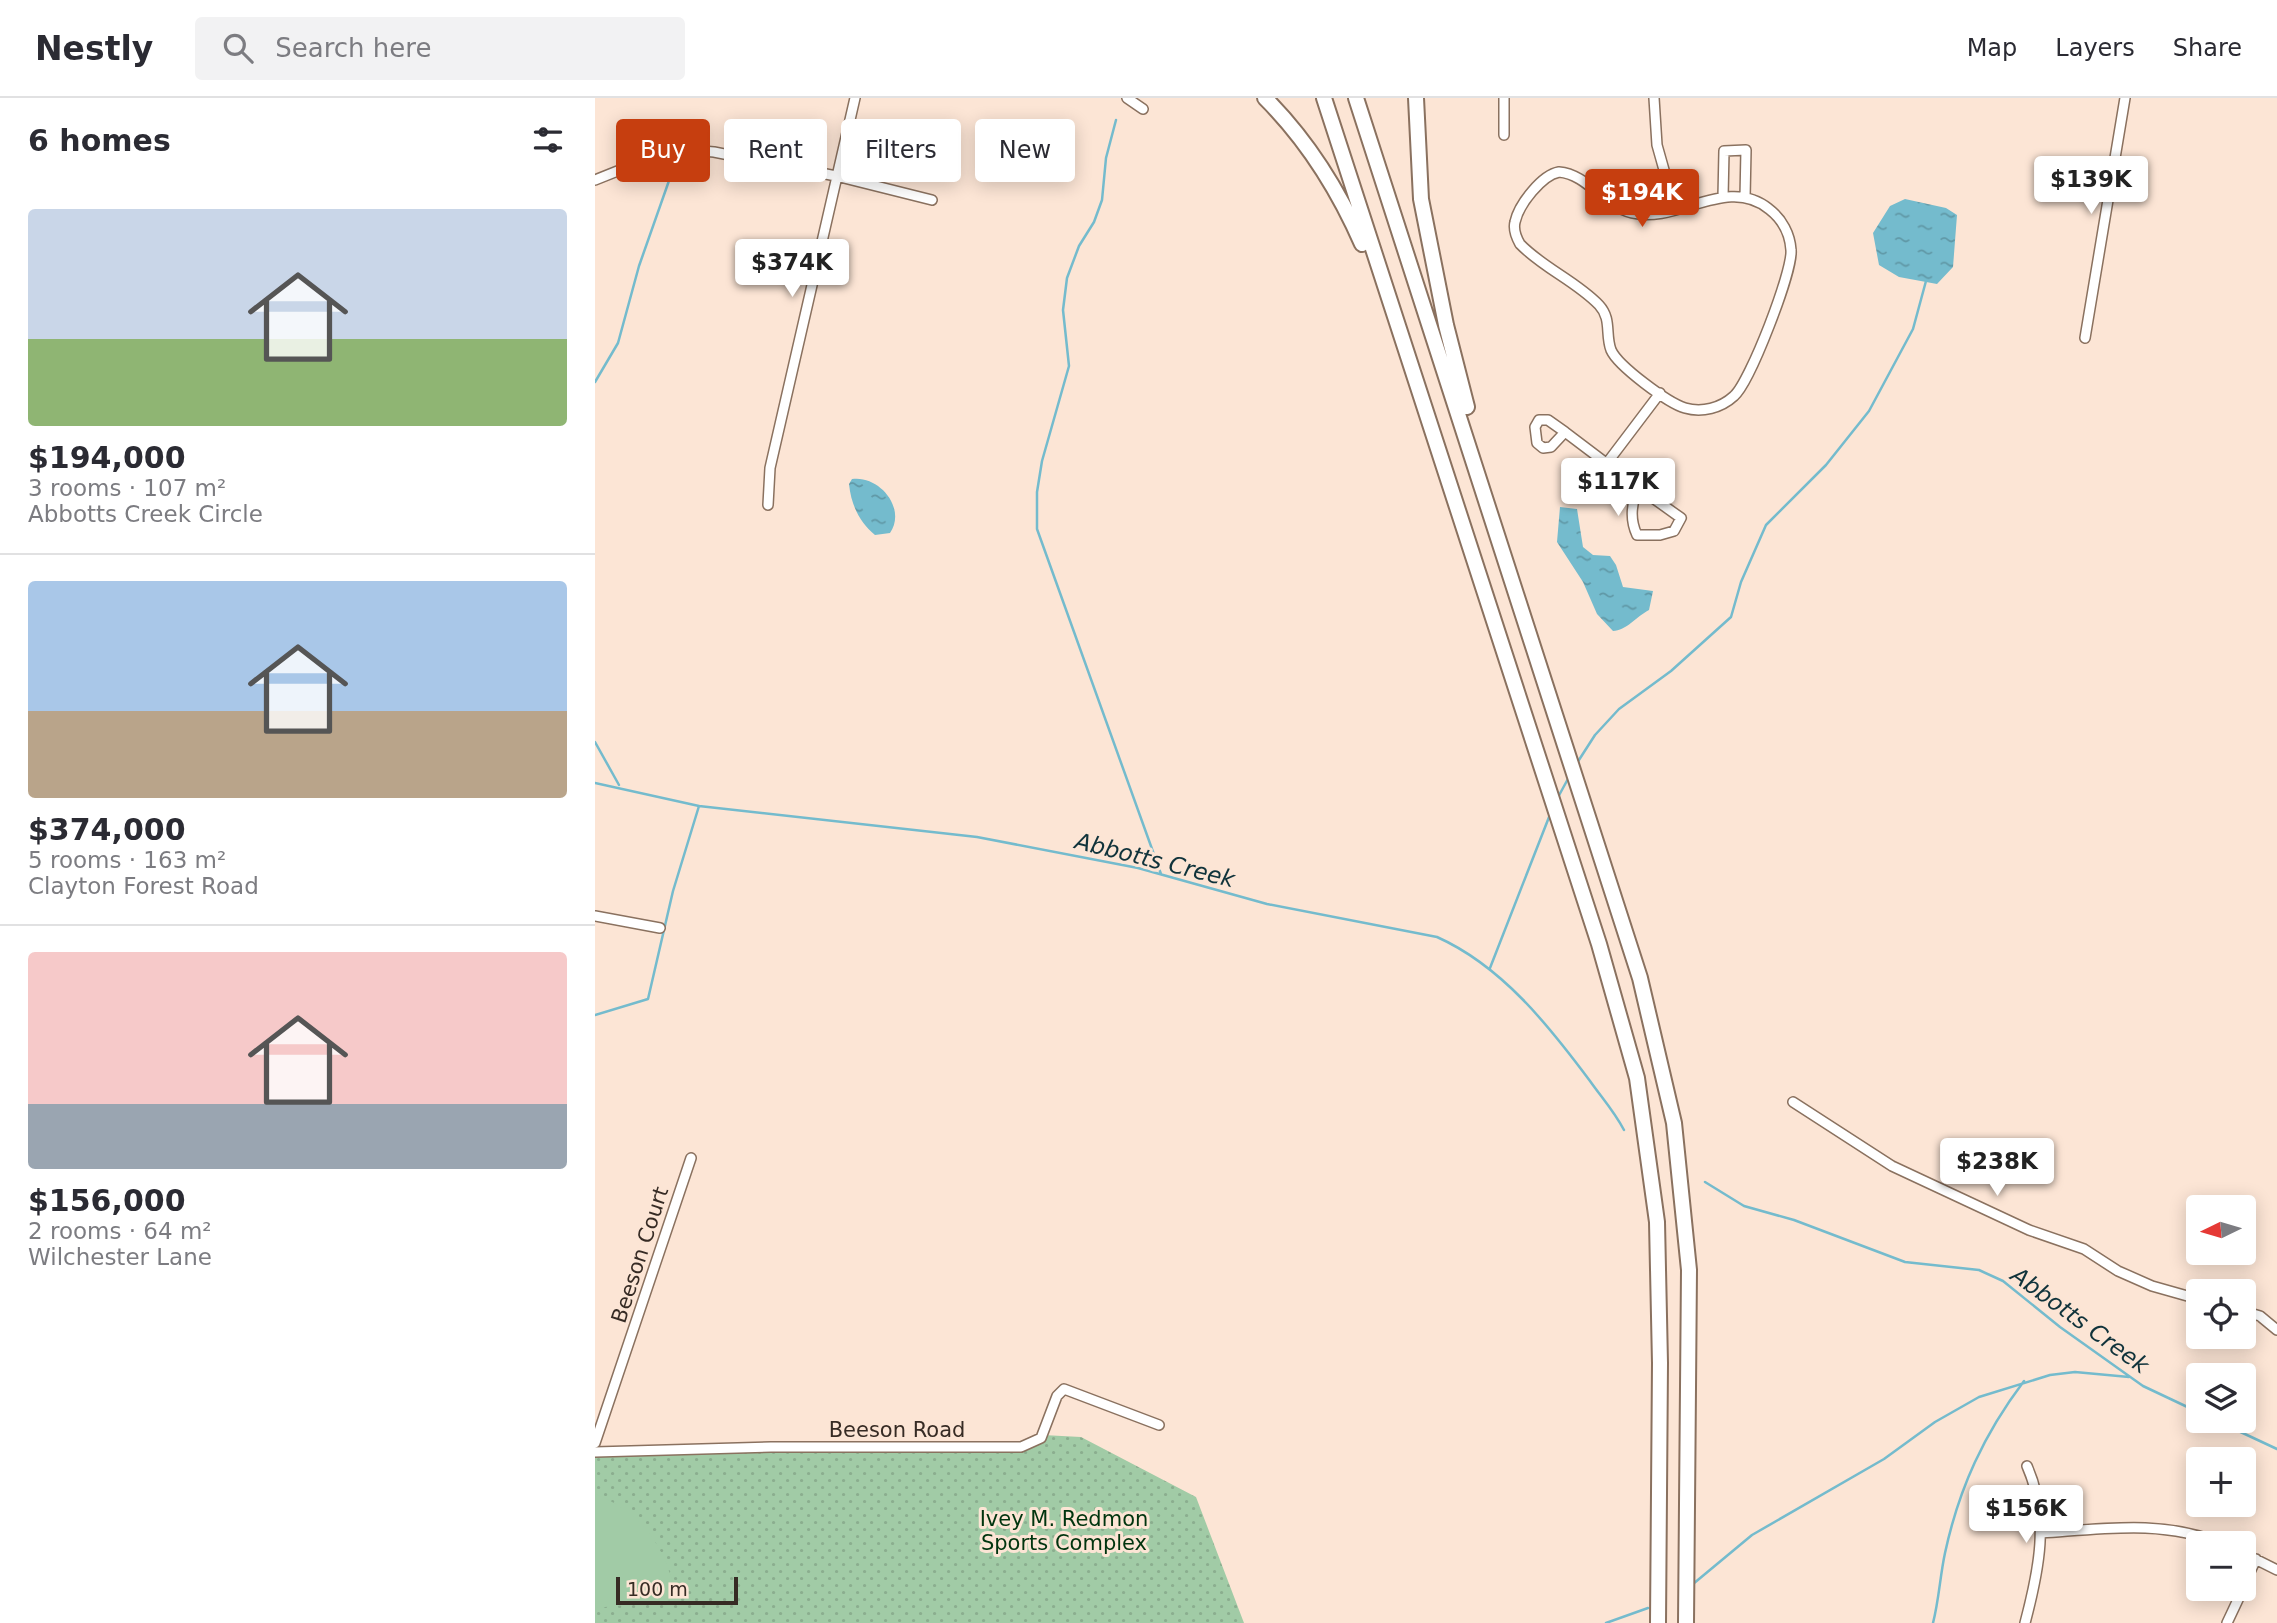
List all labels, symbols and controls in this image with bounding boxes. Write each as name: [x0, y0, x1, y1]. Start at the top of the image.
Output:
search box: [195, 17, 685, 80]
text: Nestly: [35, 29, 153, 68]
icon: search: [219, 29, 257, 67]
text: Search here: [275, 33, 431, 63]
text: Map: [1967, 34, 2017, 62]
text: Layers: [2055, 34, 2135, 62]
text: Share: [2173, 34, 2242, 62]
chip: Buy: [616, 119, 710, 182]
chip: Rent: [724, 119, 827, 182]
chip: Filters: [841, 119, 961, 182]
chip: New: [975, 119, 1075, 182]
icon: filters: [529, 121, 567, 159]
text: 6 homes: [28, 123, 171, 158]
pin: $139K: [2042, 156, 2140, 216]
text: $139K: [2050, 166, 2132, 192]
pin: $194K: [1593, 170, 1691, 229]
text: $194K: [1601, 179, 1683, 205]
pin: $374K: [743, 240, 841, 299]
text: $374K: [751, 249, 833, 275]
icon: home: [235, 254, 361, 380]
text: $194,000: [28, 440, 186, 475]
pin: $117K: [1569, 458, 1667, 518]
text: $117K: [1577, 468, 1659, 494]
text: 3 rooms · 107 m²: [28, 475, 226, 501]
text: Abbotts Creek Circle: [28, 501, 263, 527]
icon: home: [235, 626, 361, 752]
text: $374,000: [28, 812, 186, 847]
water label: Abbotts Creek: [1071, 827, 1239, 893]
text: 5 rooms · 163 m²: [28, 847, 226, 873]
text: Clayton Forest Road: [28, 873, 259, 899]
icon: home: [235, 997, 361, 1123]
pin: $238K: [1948, 1138, 2046, 1198]
text: $238K: [1956, 1148, 2038, 1174]
text: $156,000: [28, 1183, 186, 1218]
street label: Beeson Court: [607, 1184, 673, 1326]
north arrow: [2186, 1195, 2256, 1265]
map controls: [2186, 1195, 2256, 1601]
text: 2 rooms · 64 m²: [28, 1218, 212, 1244]
text: Wilchester Lane: [28, 1244, 212, 1270]
water label: Abbotts Creek: [2005, 1260, 2155, 1380]
button: locate: [2186, 1279, 2256, 1349]
button: layers: [2186, 1363, 2256, 1433]
street label: Beeson Road: [829, 1418, 965, 1442]
button: +: [2186, 1447, 2256, 1517]
pin: $156K: [1977, 1486, 2075, 1545]
text: $156K: [1985, 1495, 2067, 1521]
park label: Ivey M. Redmon Sports Complex: [980, 1507, 1148, 1555]
button: −: [2186, 1531, 2256, 1601]
scale bar: [616, 1574, 739, 1606]
text: 100 m: [627, 1578, 688, 1600]

